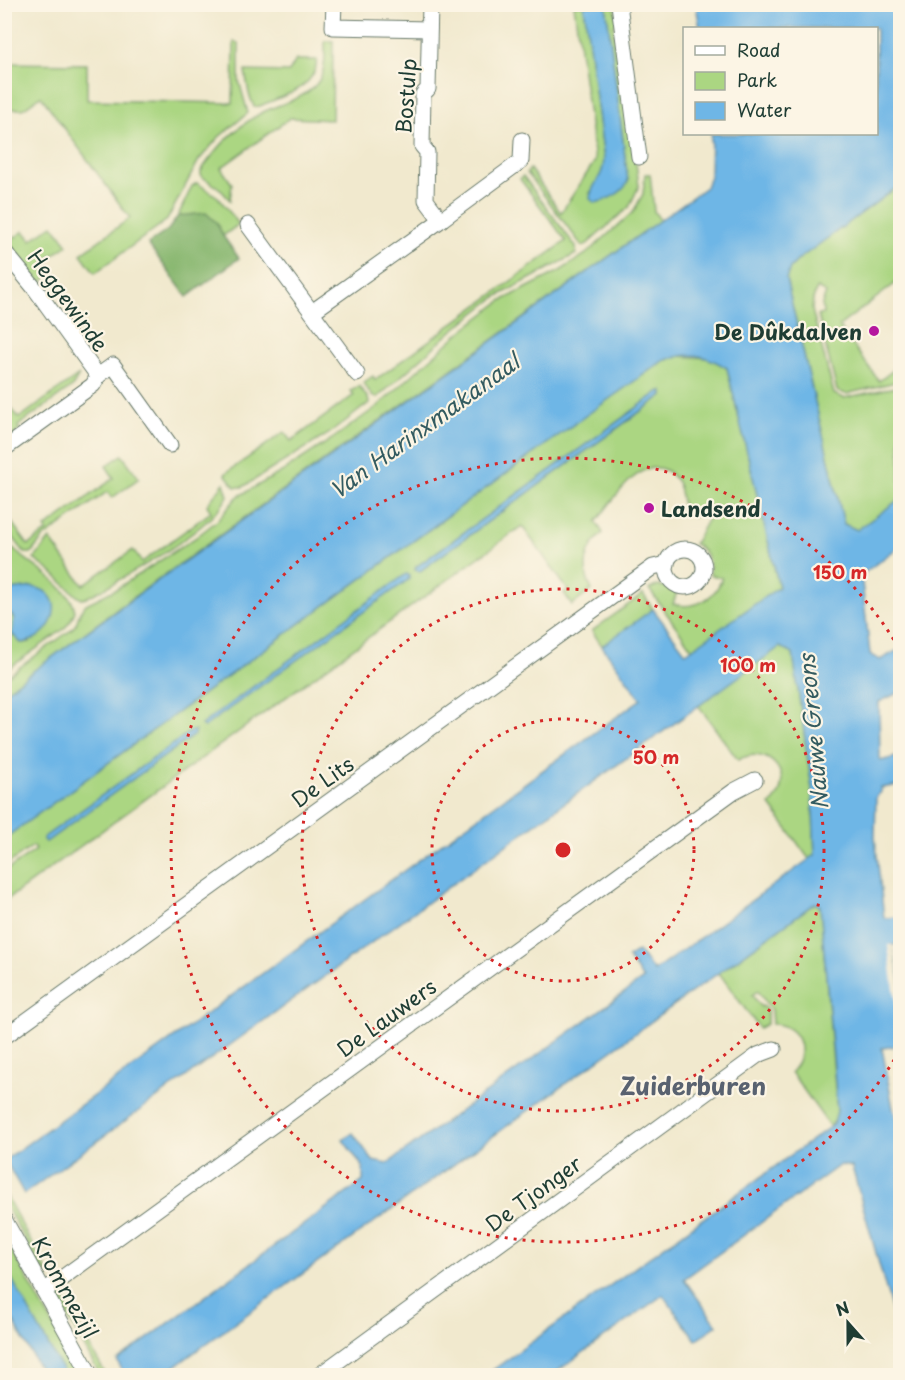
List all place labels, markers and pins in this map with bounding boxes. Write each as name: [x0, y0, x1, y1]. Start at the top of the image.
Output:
place label: De Dûkdalven: [714, 315, 862, 347]
marker: De Dûkdalven: [867, 324, 881, 338]
place label: Landsend: [661, 492, 760, 524]
marker: Landsend: [642, 501, 656, 515]
centre of rings: [553, 840, 573, 860]

